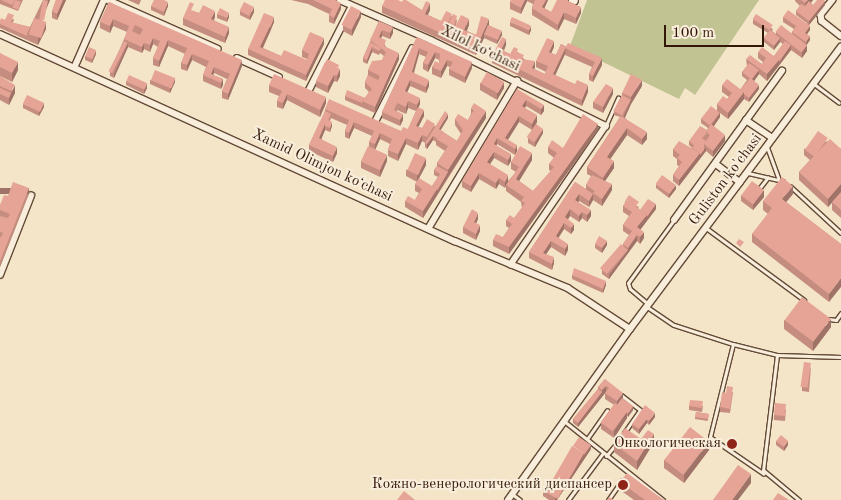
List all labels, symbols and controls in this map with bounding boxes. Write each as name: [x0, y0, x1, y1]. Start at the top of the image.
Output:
scale bar: [666, 15, 766, 47]
street label: Xilol koʻchasi: [437, 22, 523, 76]
text: 100 m: [672, 26, 714, 41]
street label: Xamid Olimjon koʻchasi: [249, 126, 395, 206]
street label: Guliston ko'chasi: [686, 131, 766, 229]
place label: Онкологическая: [614, 435, 721, 453]
marker: Онкологическая: [725, 437, 739, 451]
place label: Кожно-венерологический диспансер: [372, 476, 612, 494]
marker: Кожно-венерологический диспансер: [616, 478, 630, 492]

